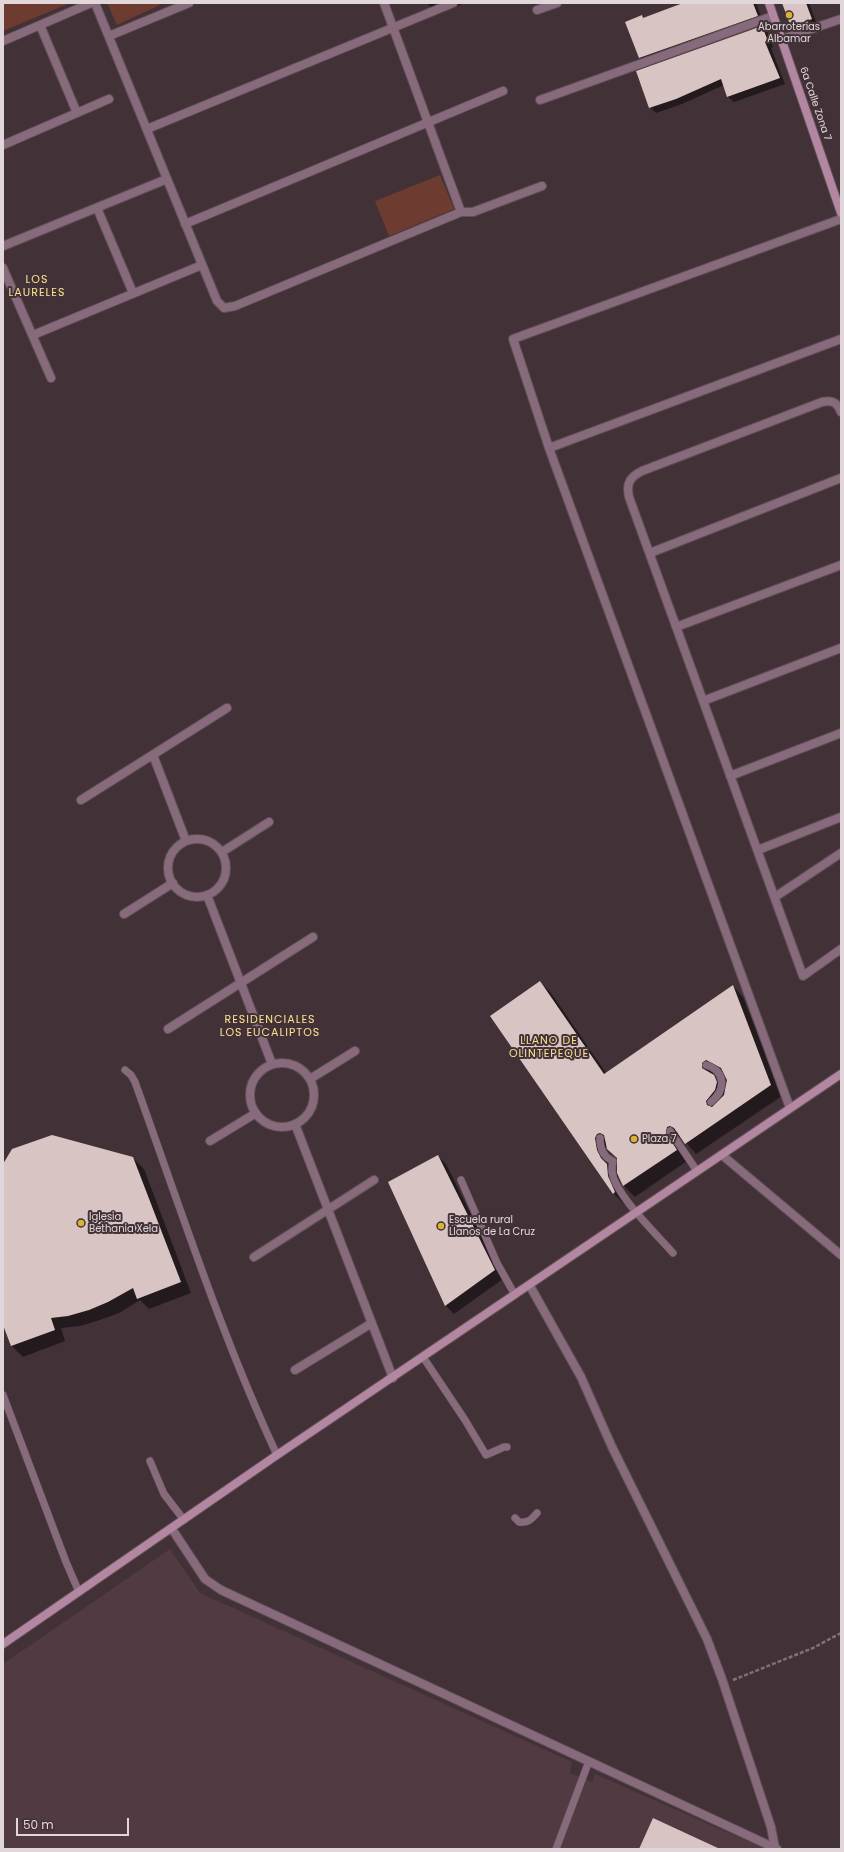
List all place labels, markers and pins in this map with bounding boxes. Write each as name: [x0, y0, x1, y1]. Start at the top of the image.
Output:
marker: Abarroterías Albamar: [784, 10, 794, 20]
place label: Abarroterías Albamar: [758, 21, 820, 44]
place label: Plaza 7: [642, 1133, 676, 1145]
marker: Plaza 7: [629, 1134, 639, 1144]
place label: Iglesia Bethania Xela: [89, 1211, 158, 1234]
place label: Escuela rural Llanos de La Cruz: [449, 1214, 535, 1238]
marker: Iglesia Bethania Xela: [76, 1218, 86, 1228]
marker: Escuela rural Llanos de La Cruz: [436, 1221, 446, 1231]

